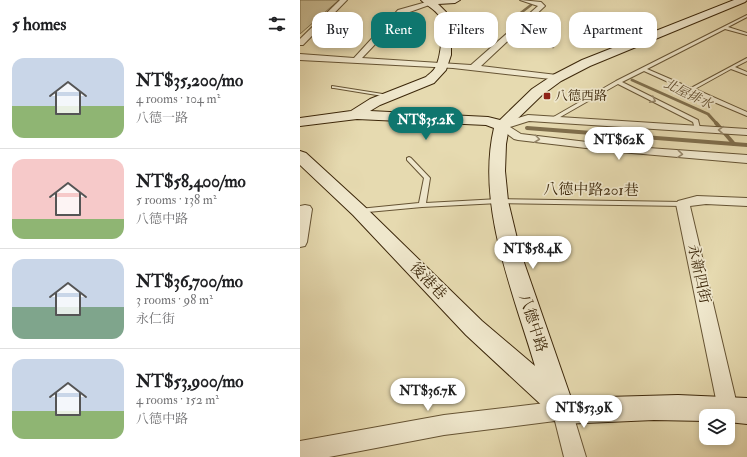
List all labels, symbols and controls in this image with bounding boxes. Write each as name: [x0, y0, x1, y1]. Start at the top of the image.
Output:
chip: Buy: [312, 12, 363, 48]
chip: Rent: [371, 12, 426, 48]
chip: Filters: [434, 12, 498, 48]
chip: New: [506, 12, 561, 48]
chip: Apartment: [569, 12, 657, 48]
icon: filters: [266, 13, 288, 35]
text: 5 homes: [12, 14, 66, 35]
text: NT$35,200/mo: [136, 70, 243, 91]
icon: home: [44, 74, 92, 122]
water label: 北屋排水: [661, 75, 717, 113]
place label: 八德西路: [555, 88, 607, 104]
text: 4 rooms · 104 m²: [136, 91, 220, 107]
marker: 八德西路: [542, 91, 552, 101]
one-way arrow: [648, 95, 656, 102]
pin: NT$35.2K: [385, 107, 467, 141]
text: 八德一路: [136, 110, 188, 126]
text: NT$35.2K: [397, 112, 455, 128]
one-way arrow: [718, 126, 724, 135]
pin: NT$62K: [586, 127, 652, 161]
text: NT$62K: [594, 132, 644, 148]
one-way arrow: [534, 135, 540, 144]
one-way arrow: [677, 149, 683, 158]
text: NT$58,400/mo: [136, 171, 246, 192]
icon: home: [44, 175, 92, 223]
street label: 八德中路201巷: [543, 180, 639, 200]
text: 5 rooms · 138 m²: [136, 192, 217, 208]
text: 八德中路: [136, 211, 188, 227]
pin: NT$58.4K: [492, 236, 574, 270]
text: NT$58.4K: [503, 241, 563, 257]
street label: 永新四街: [683, 243, 715, 305]
street label: 後港巷: [406, 258, 450, 304]
text: NT$36,700/mo: [136, 271, 243, 292]
icon: home: [44, 275, 92, 323]
text: 3 rooms · 98 m²: [136, 292, 213, 308]
street label: 八德中路: [515, 292, 551, 354]
text: 永仁街: [136, 311, 175, 327]
text: NT$53,900/mo: [136, 371, 243, 392]
icon: home: [44, 375, 92, 423]
pin: NT$36.7K: [387, 378, 469, 412]
text: NT$36.7K: [399, 383, 457, 399]
text: 4 rooms · 152 m²: [136, 392, 219, 408]
pin: NT$53.9K: [543, 395, 625, 429]
text: NT$53.9K: [555, 400, 613, 416]
map controls: [699, 409, 735, 445]
button: layers: [699, 409, 735, 445]
text: 八德中路: [136, 411, 188, 427]

